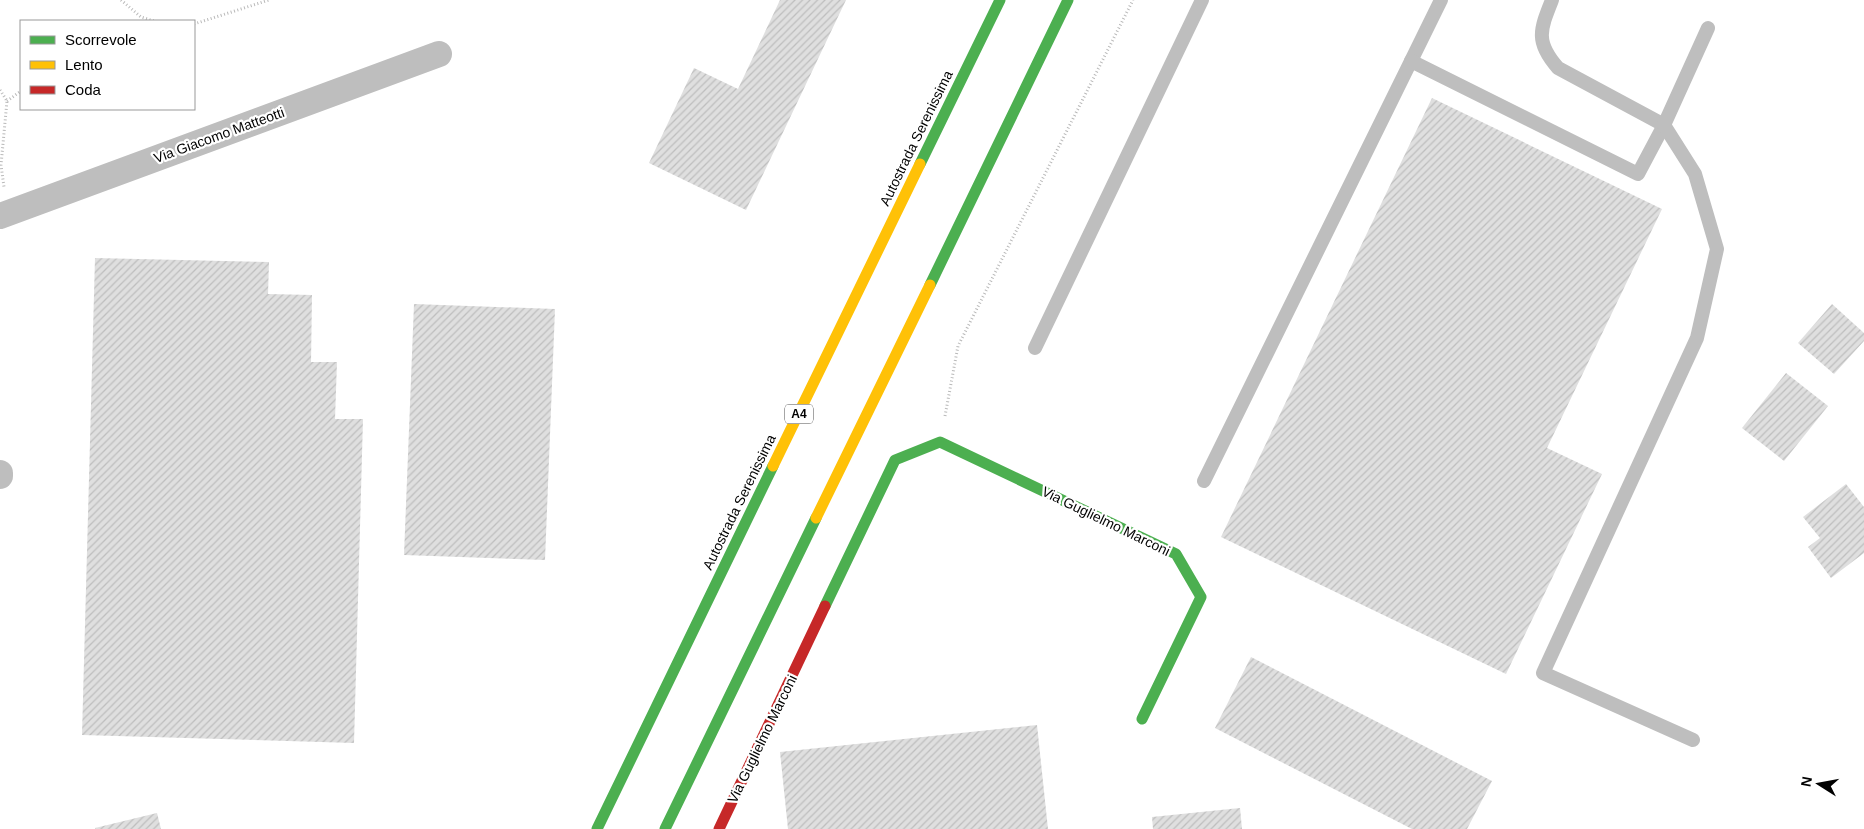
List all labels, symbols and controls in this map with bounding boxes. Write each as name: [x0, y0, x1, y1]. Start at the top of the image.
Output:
legend: [20, 20, 195, 110]
text: Scorrevole: [65, 31, 137, 48]
text: Lento: [65, 56, 103, 73]
street label: Autostrada Serenissima: [876, 68, 956, 208]
text: Coda: [65, 81, 102, 98]
street label: Via Giacomo Matteotti: [152, 104, 286, 166]
road number: A4: [785, 404, 813, 424]
street label: Autostrada Serenissima: [699, 432, 779, 572]
street label: Via Guglielmo Marconi: [1039, 483, 1173, 559]
street label: Via Guglielmo Marconi: [724, 672, 800, 806]
north arrow: [1794, 759, 1844, 809]
text: N: [1797, 775, 1815, 788]

